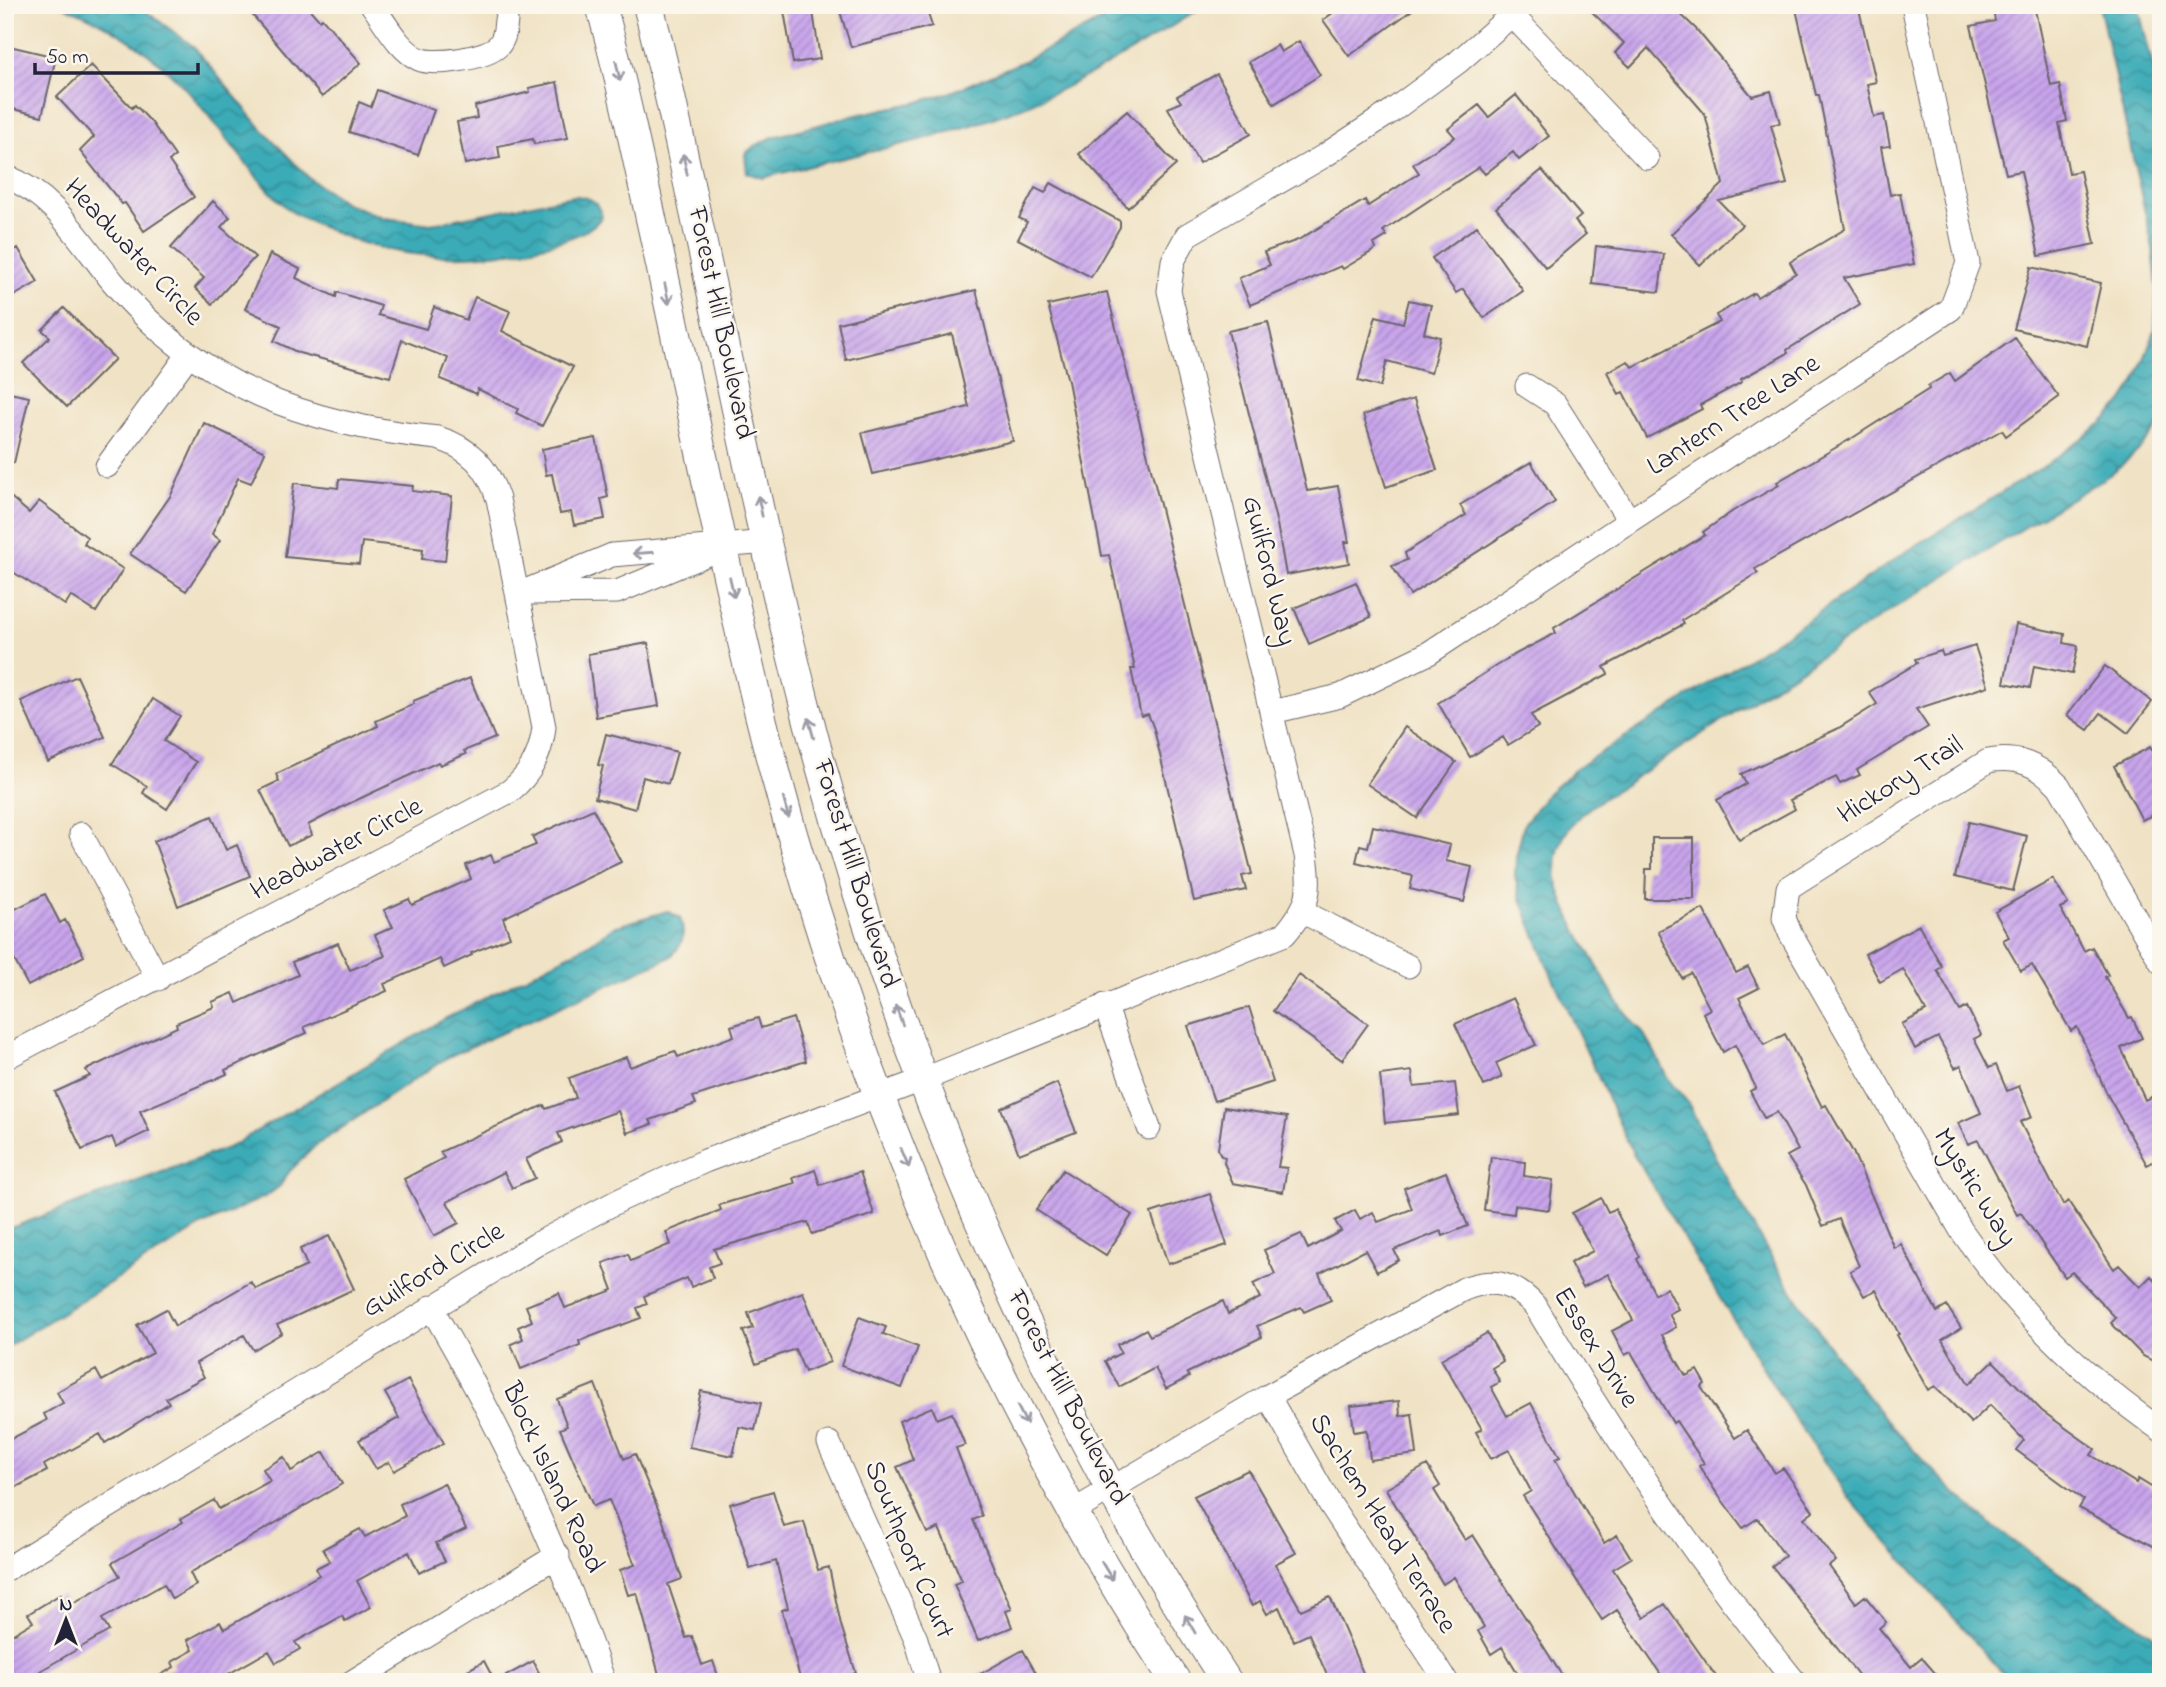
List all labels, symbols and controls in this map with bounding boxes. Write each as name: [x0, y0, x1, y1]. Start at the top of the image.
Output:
scale bar: [35, 32, 198, 76]
text: 50 m: [46, 43, 89, 73]
one-way arrow: [612, 59, 626, 82]
one-way arrow: [677, 153, 691, 176]
street label: Headwater Circle: [53, 170, 213, 337]
street label: Forest Hill Boulevard: [675, 202, 765, 443]
one-way arrow: [661, 282, 674, 304]
street label: Lantern Tree Lane: [1639, 344, 1829, 487]
street label: Guilford Way: [1230, 492, 1306, 650]
one-way arrow: [753, 495, 766, 518]
one-way arrow: [632, 547, 655, 560]
one-way arrow: [726, 576, 739, 598]
one-way arrow: [803, 717, 816, 739]
street label: Hickory Trail: [1830, 726, 1972, 836]
street label: Forest Hill Boulevard: [800, 754, 909, 993]
street label: Headwater Circle: [244, 787, 431, 913]
one-way arrow: [780, 797, 793, 819]
one-way arrow: [892, 1005, 904, 1027]
street label: Mystic Way: [1921, 1121, 2027, 1255]
one-way arrow: [899, 1147, 912, 1168]
street label: Guilford Circle: [355, 1212, 513, 1330]
street label: Essex Drive: [1542, 1279, 1649, 1417]
street label: Forest Hill Boulevard: [995, 1282, 1139, 1513]
street label: Block Island Road: [489, 1375, 614, 1580]
one-way arrow: [1016, 1404, 1029, 1425]
street label: Sachem Head Terrace: [1298, 1406, 1467, 1642]
street label: Southport Court: [852, 1455, 964, 1645]
one-way arrow: [1100, 1560, 1114, 1580]
north arrow: [32, 1586, 102, 1656]
text: N: [60, 1592, 73, 1619]
one-way arrow: [1183, 1615, 1197, 1635]

